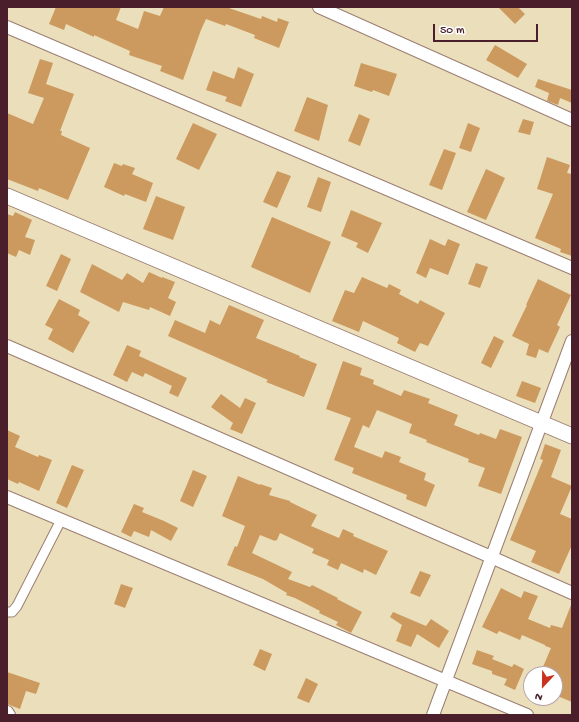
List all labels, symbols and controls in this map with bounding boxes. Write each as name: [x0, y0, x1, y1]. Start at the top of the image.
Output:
scale bar: [435, 16, 540, 42]
text: 50 m: [440, 24, 465, 38]
north arrow: [523, 666, 563, 706]
text: N: [533, 689, 544, 703]

